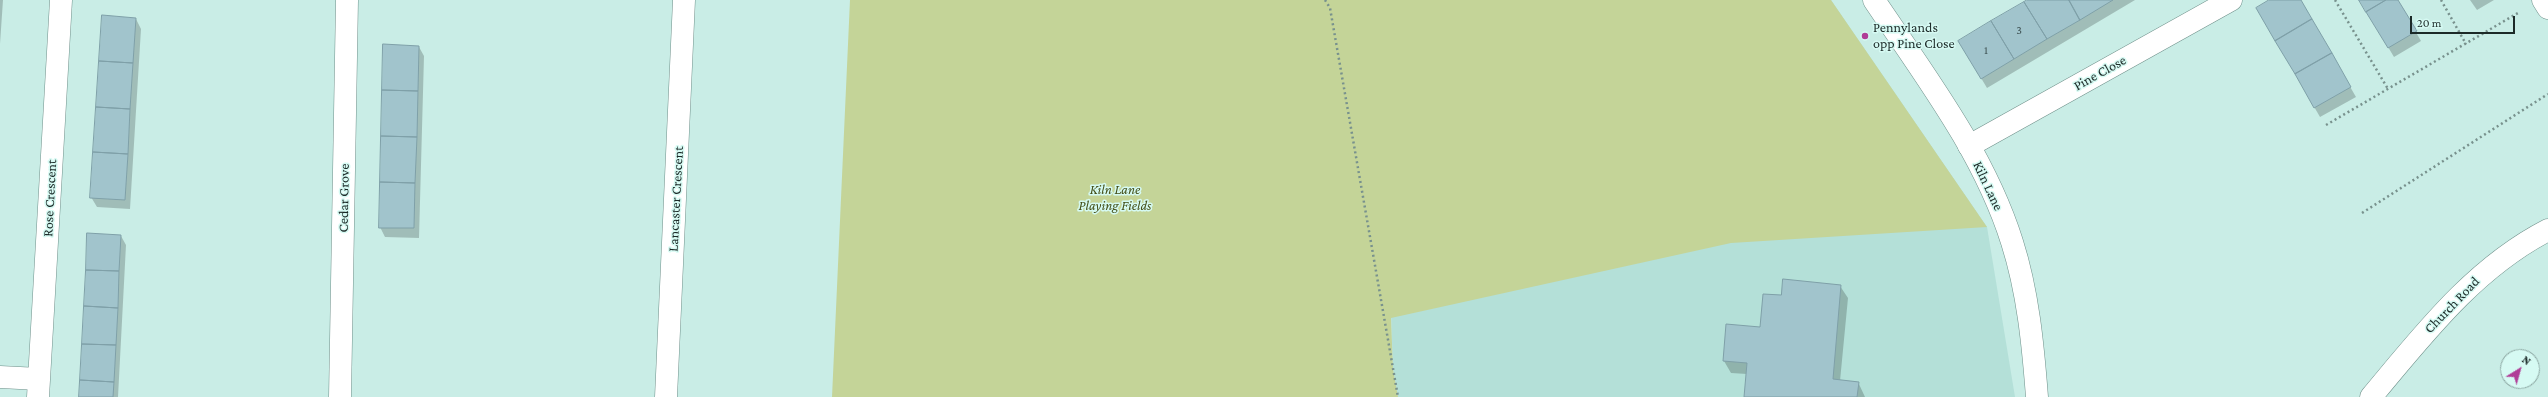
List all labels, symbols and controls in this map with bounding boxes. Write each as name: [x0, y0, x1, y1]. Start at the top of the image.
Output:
scale bar: [2412, 8, 2517, 34]
text: 20 m: [2417, 16, 2441, 30]
place label: Pennylands opp Pine Close: [1873, 20, 1955, 52]
house number: 3: [2016, 23, 2022, 37]
marker: Pennylands opp Pine Close: [1860, 31, 1870, 41]
house number: 1: [1984, 43, 1988, 57]
street label: Pine Close: [2071, 52, 2129, 94]
street label: Lancaster Crescent: [665, 146, 687, 252]
street label: Rose Crescent: [40, 159, 60, 237]
street label: Kiln Lane: [1969, 159, 2007, 213]
street label: Cedar Grove: [335, 163, 353, 233]
park label: Kiln Lane Playing Fields: [1079, 182, 1151, 214]
street label: Church Road: [2421, 273, 2483, 337]
north arrow: [2500, 349, 2540, 389]
text: N: [2520, 353, 2533, 367]

